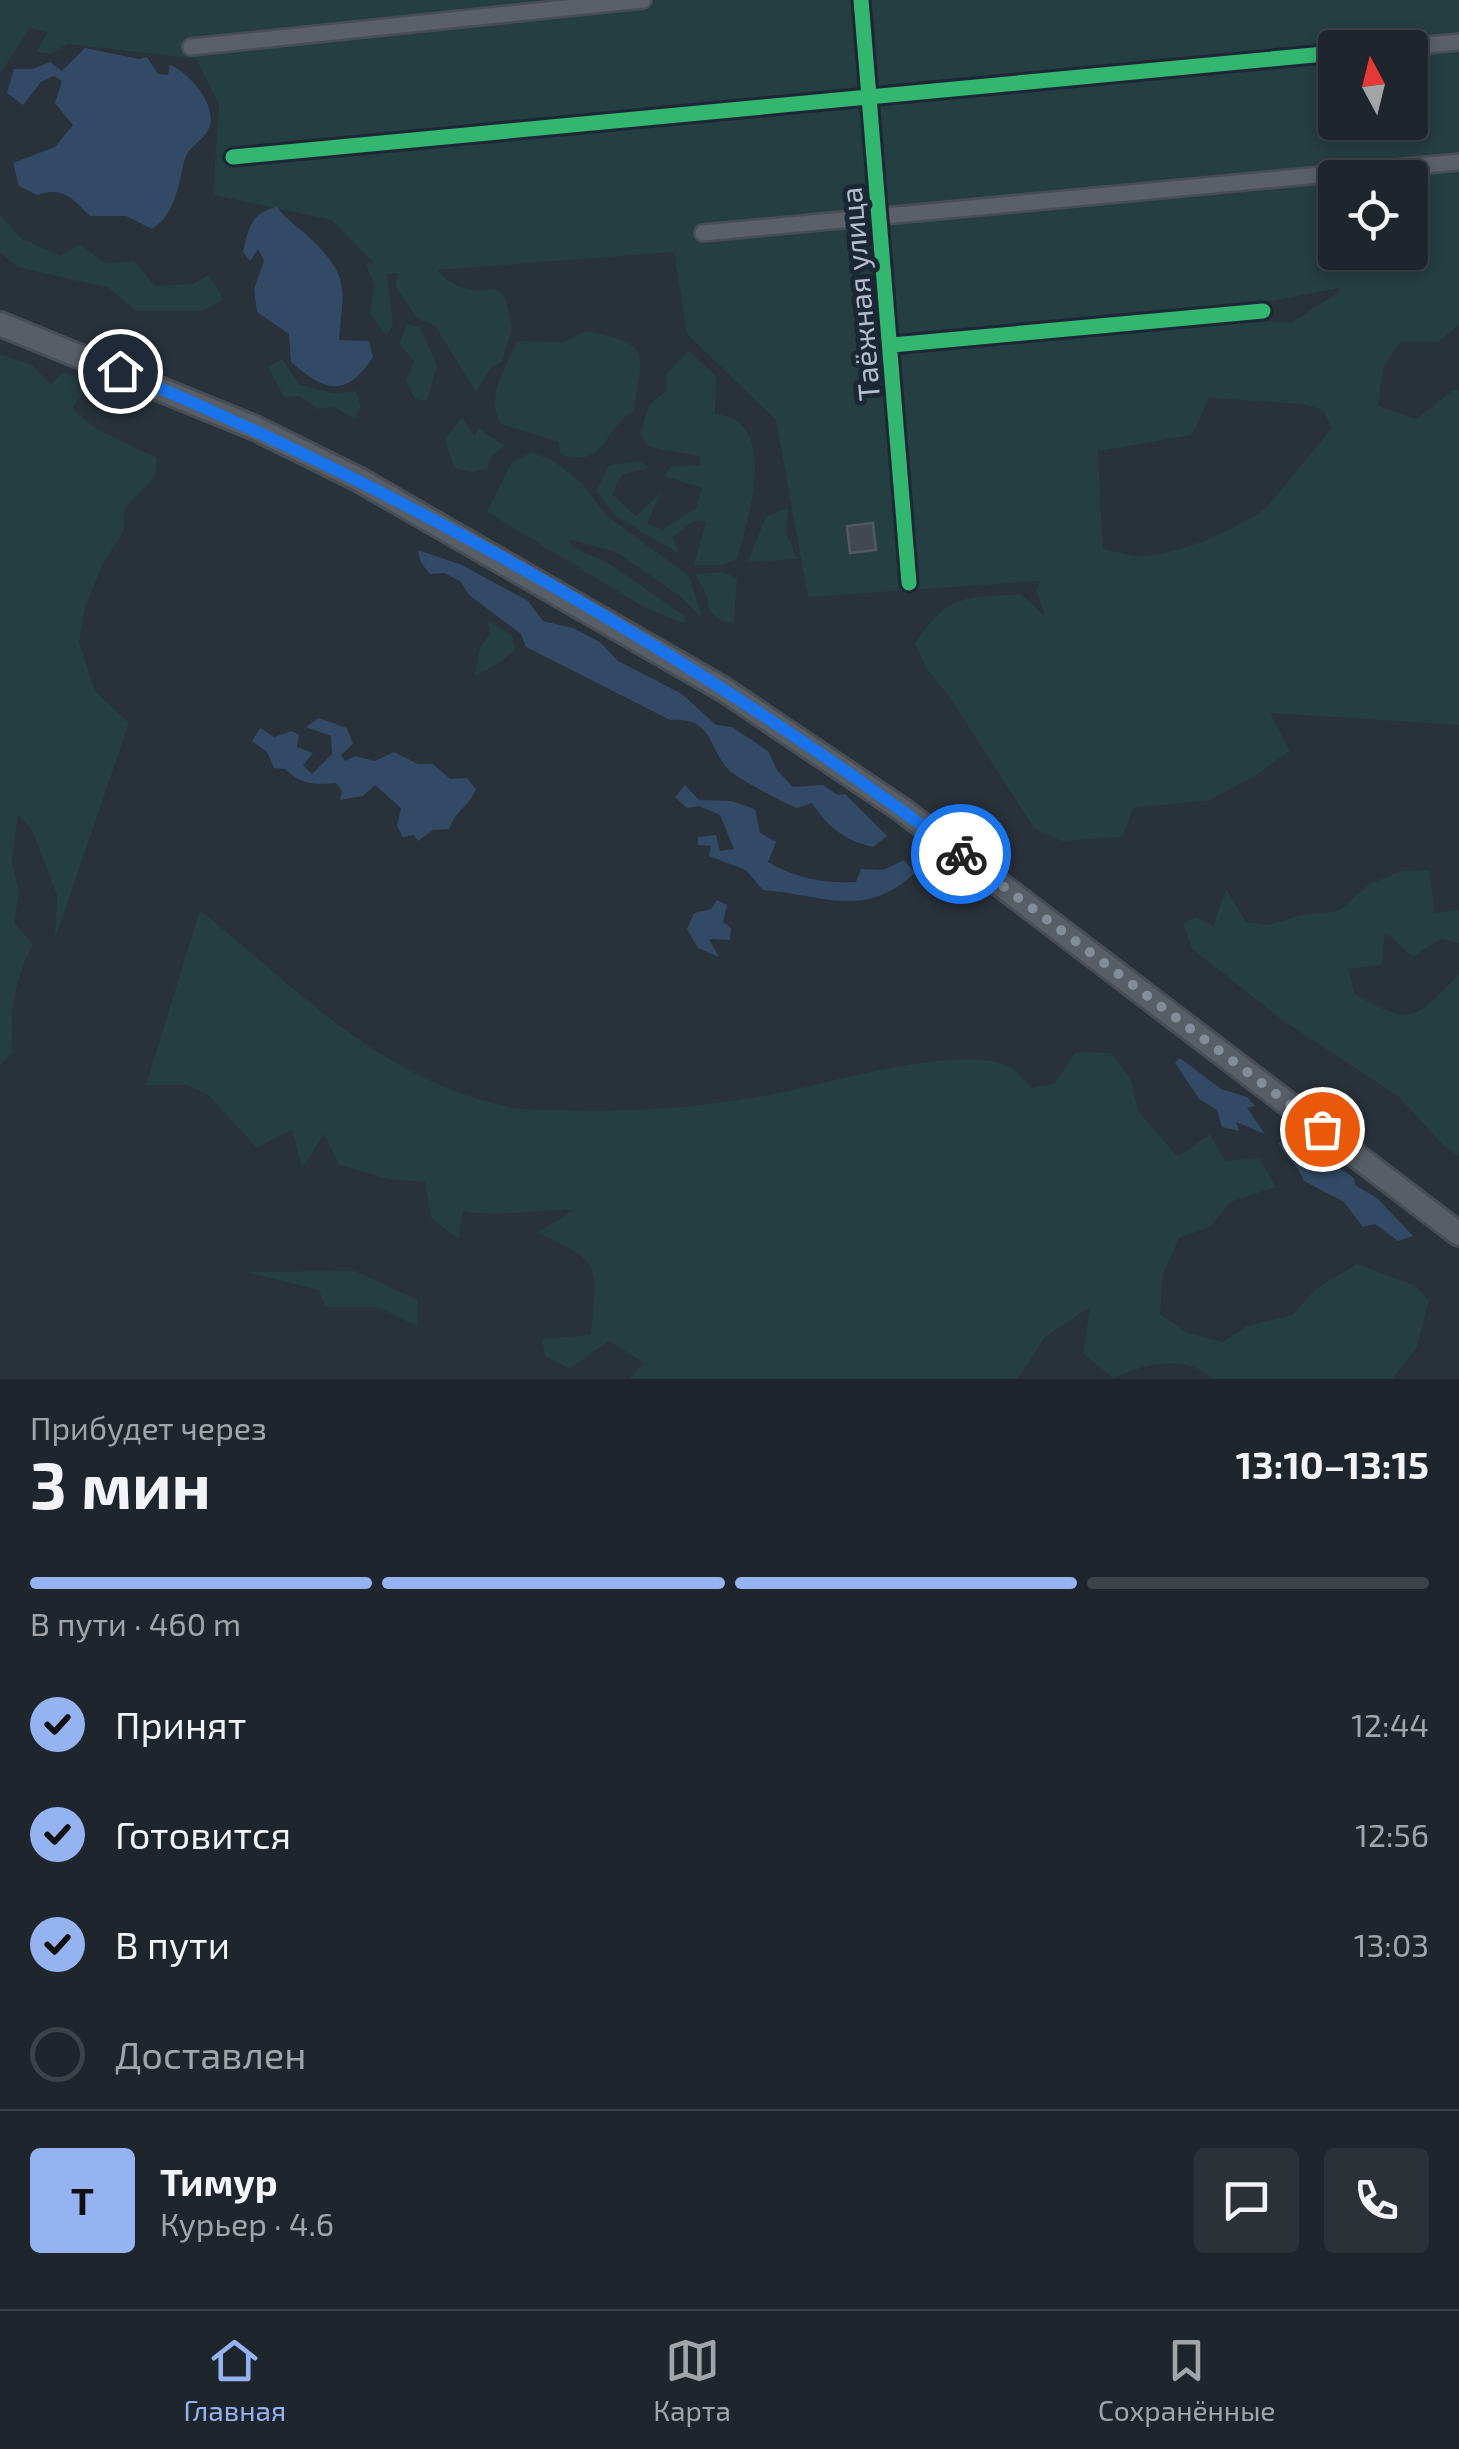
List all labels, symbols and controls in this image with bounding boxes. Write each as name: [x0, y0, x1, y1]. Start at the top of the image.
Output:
north arrow: [1318, 30, 1428, 140]
map controls: [1318, 30, 1428, 270]
button: locate: [1318, 160, 1428, 270]
street label: Таёжная улица: [832, 186, 887, 402]
pin: [78, 329, 163, 414]
icon: home: [93, 344, 148, 399]
courier: [911, 804, 1011, 904]
icon: bike: [934, 827, 989, 882]
pin: [1280, 1087, 1365, 1172]
icon: bag: [1295, 1102, 1350, 1157]
text: Прибудет через: [30, 1408, 267, 1446]
text: 13:10–13:15: [1236, 1441, 1429, 1487]
text: 3 мин: [30, 1444, 211, 1522]
text: В пути · 460 m: [30, 1604, 241, 1642]
icon: check: [30, 1697, 85, 1752]
text: Принят: [115, 1701, 246, 1747]
text: 12:44: [1351, 1705, 1429, 1743]
icon: check: [30, 1807, 85, 1862]
text: Готовится: [115, 1811, 291, 1857]
text: 12:56: [1355, 1815, 1429, 1853]
icon: check: [30, 1917, 85, 1972]
text: В пути: [115, 1921, 230, 1967]
text: 13:03: [1354, 1925, 1429, 1963]
text: Доставлен: [115, 2031, 306, 2077]
button: chat: [1194, 2148, 1299, 2253]
button: phone: [1324, 2148, 1429, 2253]
text: Тимур: [160, 2158, 278, 2204]
text: Т: [71, 2177, 94, 2223]
text: Курьер · 4.6: [160, 2204, 334, 2242]
tab: Главная: [184, 2333, 286, 2427]
tab: Карта: [653, 2333, 731, 2427]
tab: Сохранённые: [1098, 2333, 1275, 2427]

